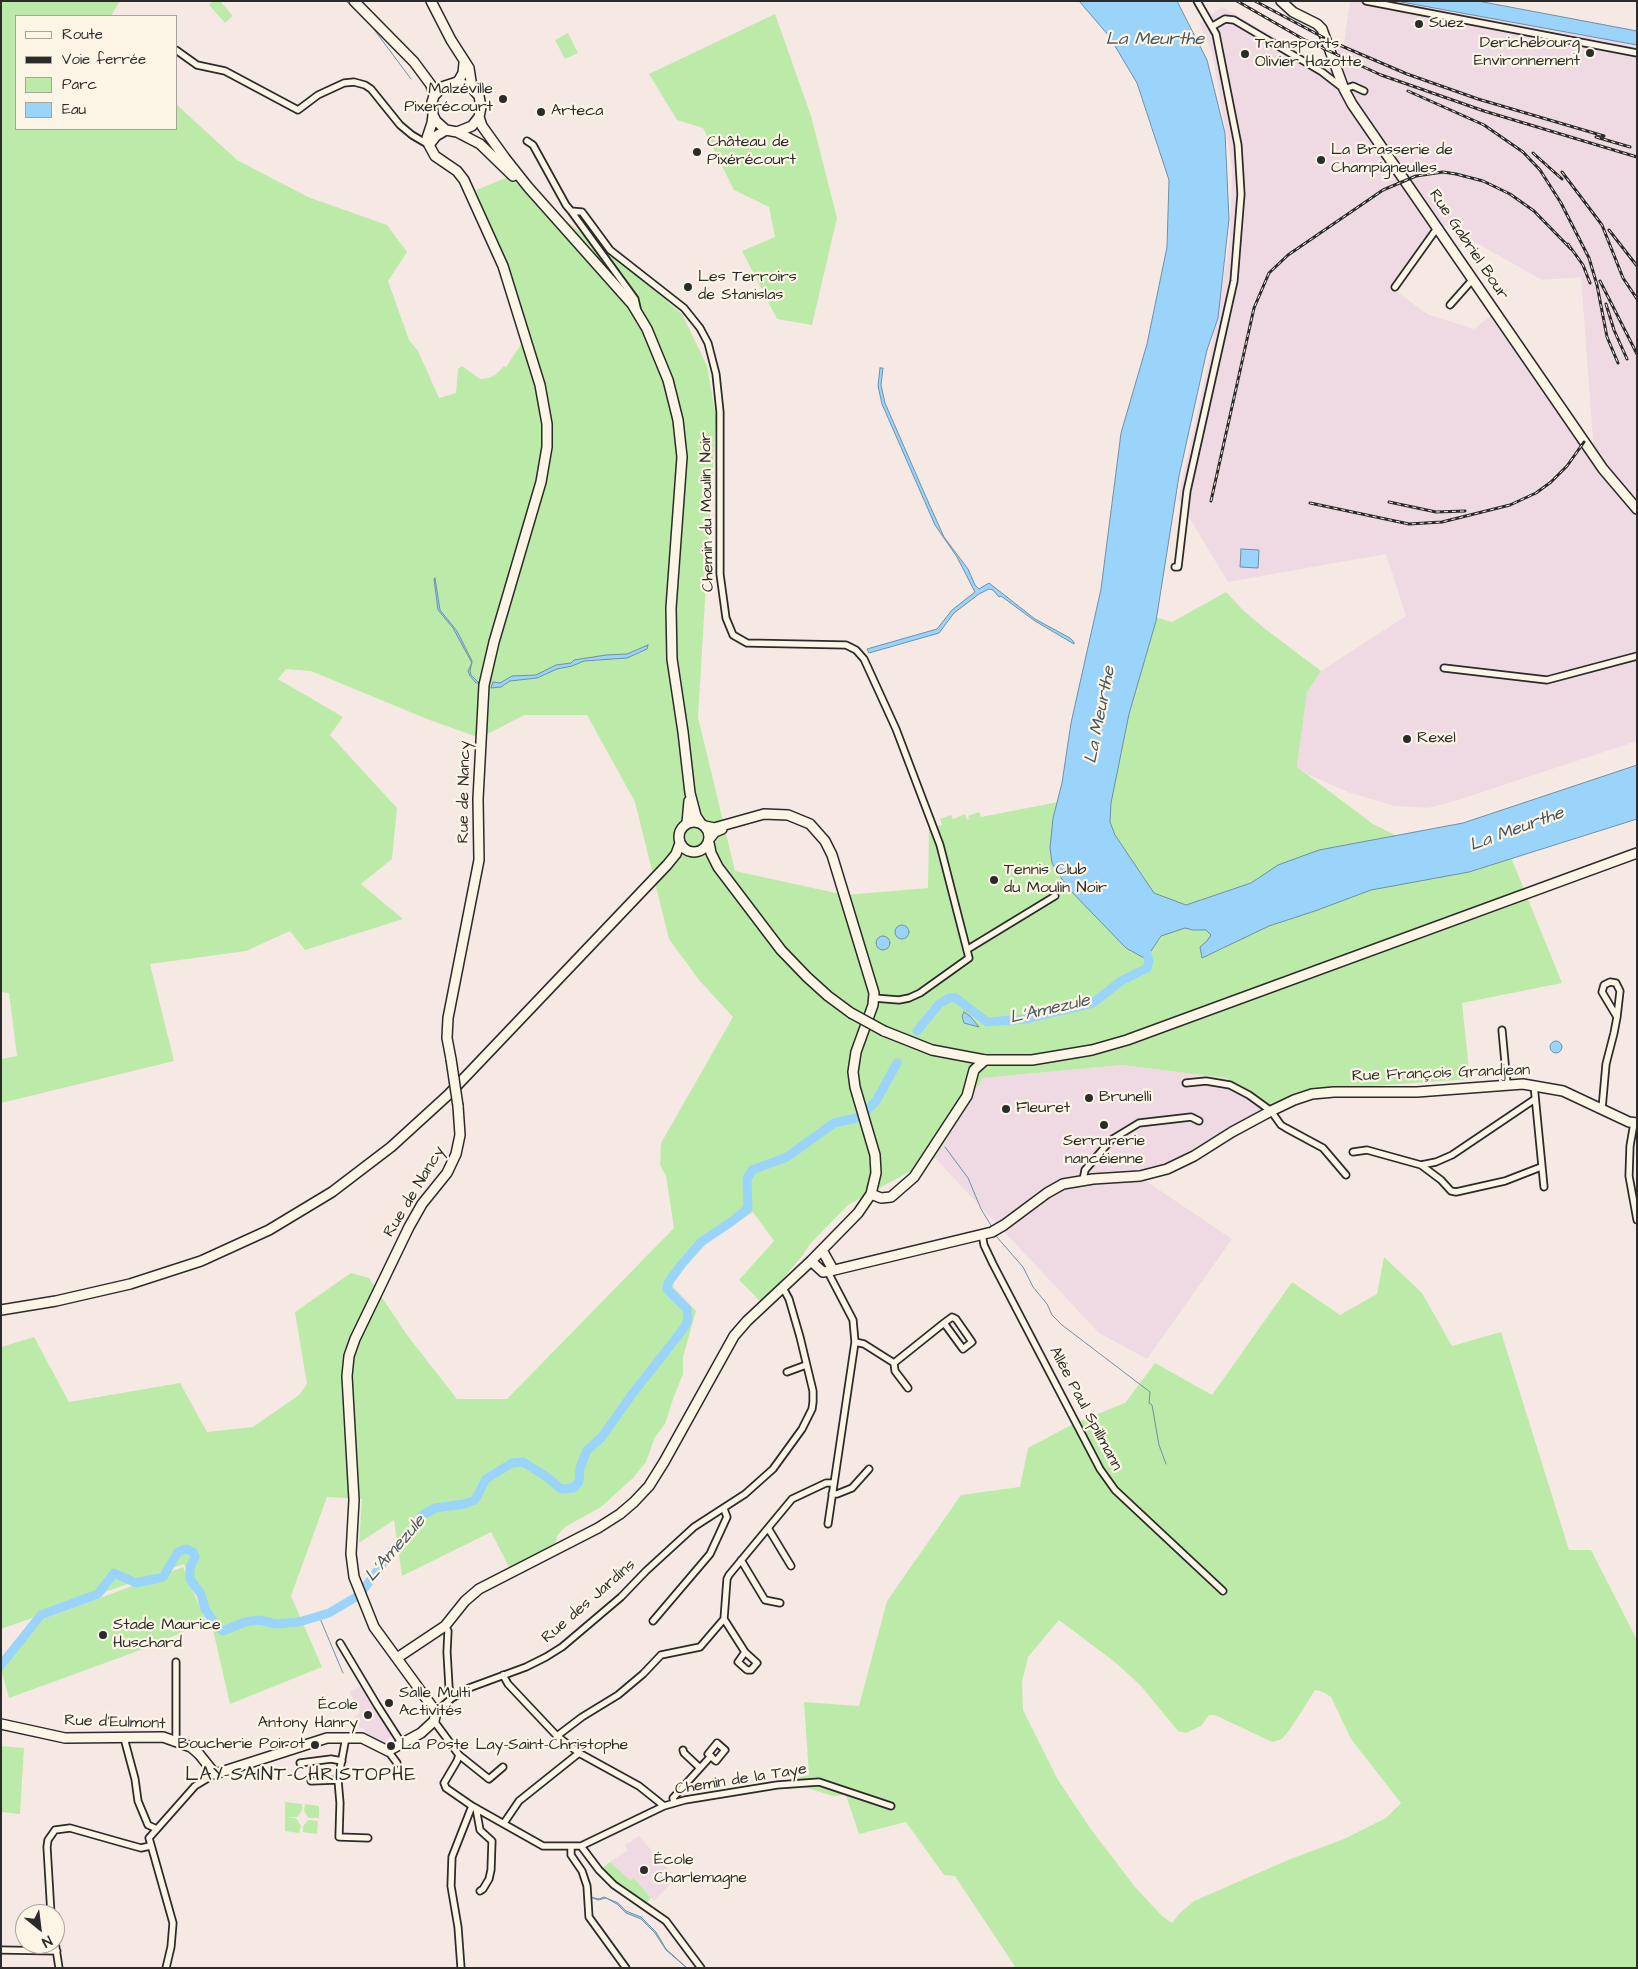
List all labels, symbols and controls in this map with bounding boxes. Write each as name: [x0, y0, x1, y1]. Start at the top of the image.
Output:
place label: Suez: [1429, 14, 1464, 34]
legend: [15, 15, 178, 130]
marker: Suez: [1413, 18, 1425, 30]
text: Route: [62, 24, 103, 45]
water label: La Meurthe: [1106, 29, 1204, 51]
place label: Derichebourg Environnement: [1474, 34, 1580, 72]
place label: Transports Olivier Hazotte: [1255, 35, 1362, 73]
marker: Derichebourg Environnement: [1584, 47, 1596, 59]
marker: Transports Olivier Hazotte: [1239, 48, 1251, 60]
text: Voie ferrée: [62, 49, 146, 70]
text: Parc: [62, 74, 97, 95]
place label: Malzéville Pixerécourt: [404, 80, 493, 118]
marker: Malzéville Pixerécourt: [497, 93, 509, 105]
text: Eau: [62, 99, 86, 120]
place label: Arteca: [551, 102, 603, 122]
marker: Arteca: [535, 106, 547, 118]
place label: Château de Pixérécourt: [707, 133, 796, 171]
place label: La Brasserie de Champigneulles: [1331, 141, 1453, 179]
marker: Château de Pixérécourt: [691, 146, 703, 158]
marker: La Brasserie de Champigneulles: [1315, 154, 1327, 166]
street label: Rue Gabriel Bour: [1424, 186, 1512, 304]
place label: Les Terroirs de Stanislas: [698, 268, 797, 306]
marker: Les Terroirs de Stanislas: [682, 281, 694, 293]
street label: Chemin du Moulin Noir: [697, 432, 719, 592]
water label: La Meurthe: [1081, 665, 1121, 765]
place label: Rexel: [1417, 729, 1456, 749]
marker: Rexel: [1401, 733, 1413, 745]
street label: Rue de Nancy: [455, 740, 475, 844]
water label: La Meurthe: [1467, 803, 1567, 857]
place label: Tennis Club du Moulin Noir: [1004, 861, 1107, 899]
marker: Tennis Club du Moulin Noir: [988, 874, 1000, 886]
water label: L'Amezule: [1008, 990, 1092, 1030]
street label: Rue François Grandjean: [1351, 1061, 1531, 1087]
place label: Brunelli: [1099, 1088, 1151, 1108]
marker: Brunelli: [1083, 1092, 1095, 1104]
place label: Fleuret: [1016, 1099, 1070, 1119]
marker: Fleuret: [1000, 1103, 1012, 1115]
marker: Serrurerie nancéienne: [1098, 1119, 1110, 1131]
place label: Serrurerie nancéienne: [1063, 1132, 1145, 1170]
street label: Rue de Nancy: [380, 1143, 450, 1241]
street label: Allée Paul Spillmann: [1044, 1344, 1126, 1474]
water label: L'Amezule: [361, 1511, 431, 1587]
street label: Rue des Jardins: [538, 1556, 640, 1648]
place label: Stade Maurice Huschard: [113, 1616, 221, 1654]
marker: Stade Maurice Huschard: [97, 1629, 109, 1641]
place label: Salle Multi Activités: [399, 1684, 470, 1722]
place label: École Antony Hanry: [258, 1696, 358, 1734]
marker: Salle Multi Activités: [383, 1697, 395, 1709]
marker: École Antony Hanry: [362, 1709, 374, 1721]
street label: Rue d'Eulmont: [64, 1712, 166, 1734]
place label: Boucherie Poirot: [178, 1735, 305, 1755]
place label: La Poste Lay-Saint-Christophe: [401, 1736, 628, 1756]
marker: Boucherie Poirot: [309, 1739, 321, 1751]
marker: La Poste Lay-Saint-Christophe: [385, 1740, 397, 1752]
street label: Chemin de la Taye: [674, 1760, 808, 1800]
district label: LAY-SAINT-CHRISTOPHE: [183, 1765, 419, 1787]
place label: École Charlemagne: [654, 1851, 747, 1889]
marker: École Charlemagne: [638, 1864, 650, 1876]
north arrow: [15, 1904, 65, 1954]
text: N: [38, 1930, 55, 1952]

